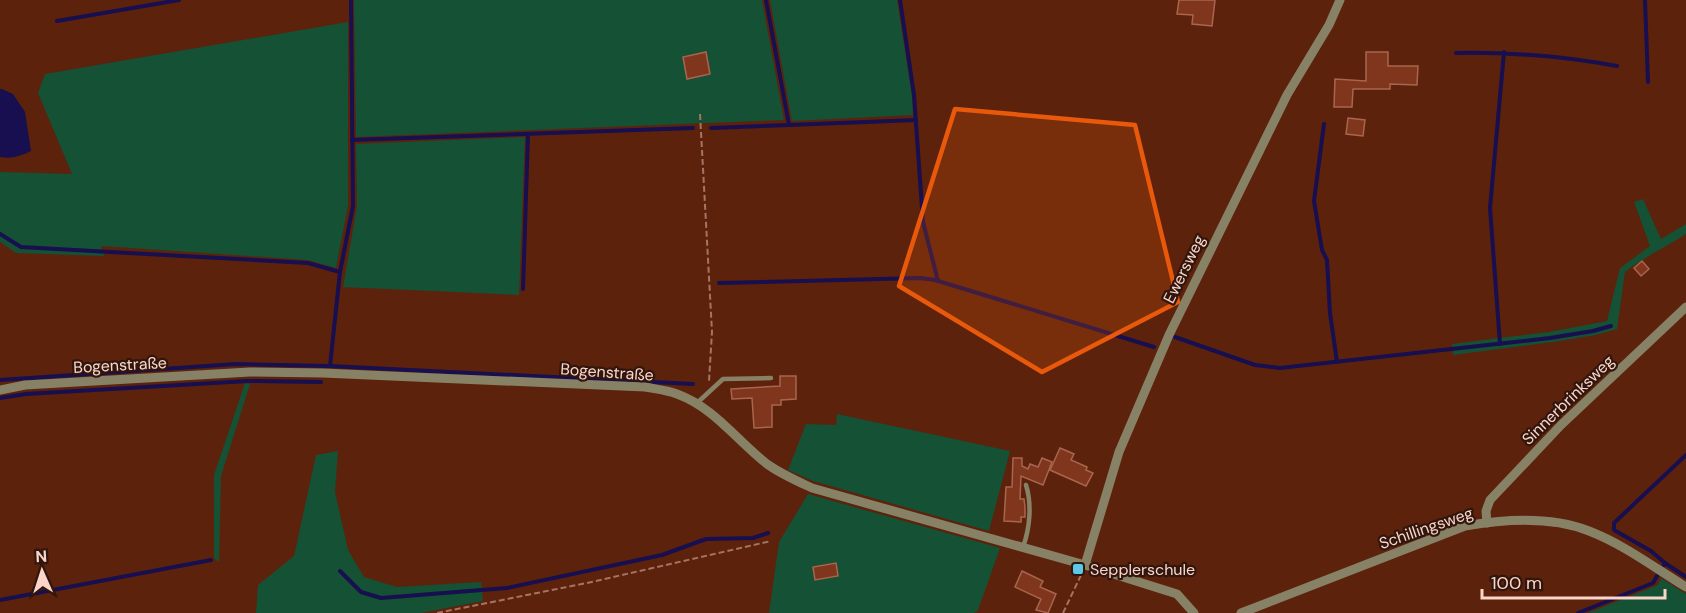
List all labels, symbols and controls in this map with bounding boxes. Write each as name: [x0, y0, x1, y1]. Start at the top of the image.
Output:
street label: Ewersweg: [1158, 231, 1210, 307]
street label: Sinnerbrinksweg: [1517, 350, 1619, 449]
street label: Bogenstraße: [73, 352, 167, 378]
street label: Bogenstraße: [560, 358, 654, 386]
street label: Schillingsweg: [1376, 502, 1476, 554]
north arrow: [12, 541, 72, 601]
text: N: [35, 546, 48, 567]
place label: Sepplerschule: [1090, 559, 1195, 580]
marker: Sepplerschule: [1071, 562, 1085, 576]
scale bar: [1482, 562, 1665, 600]
text: 100 m: [1491, 571, 1542, 595]

